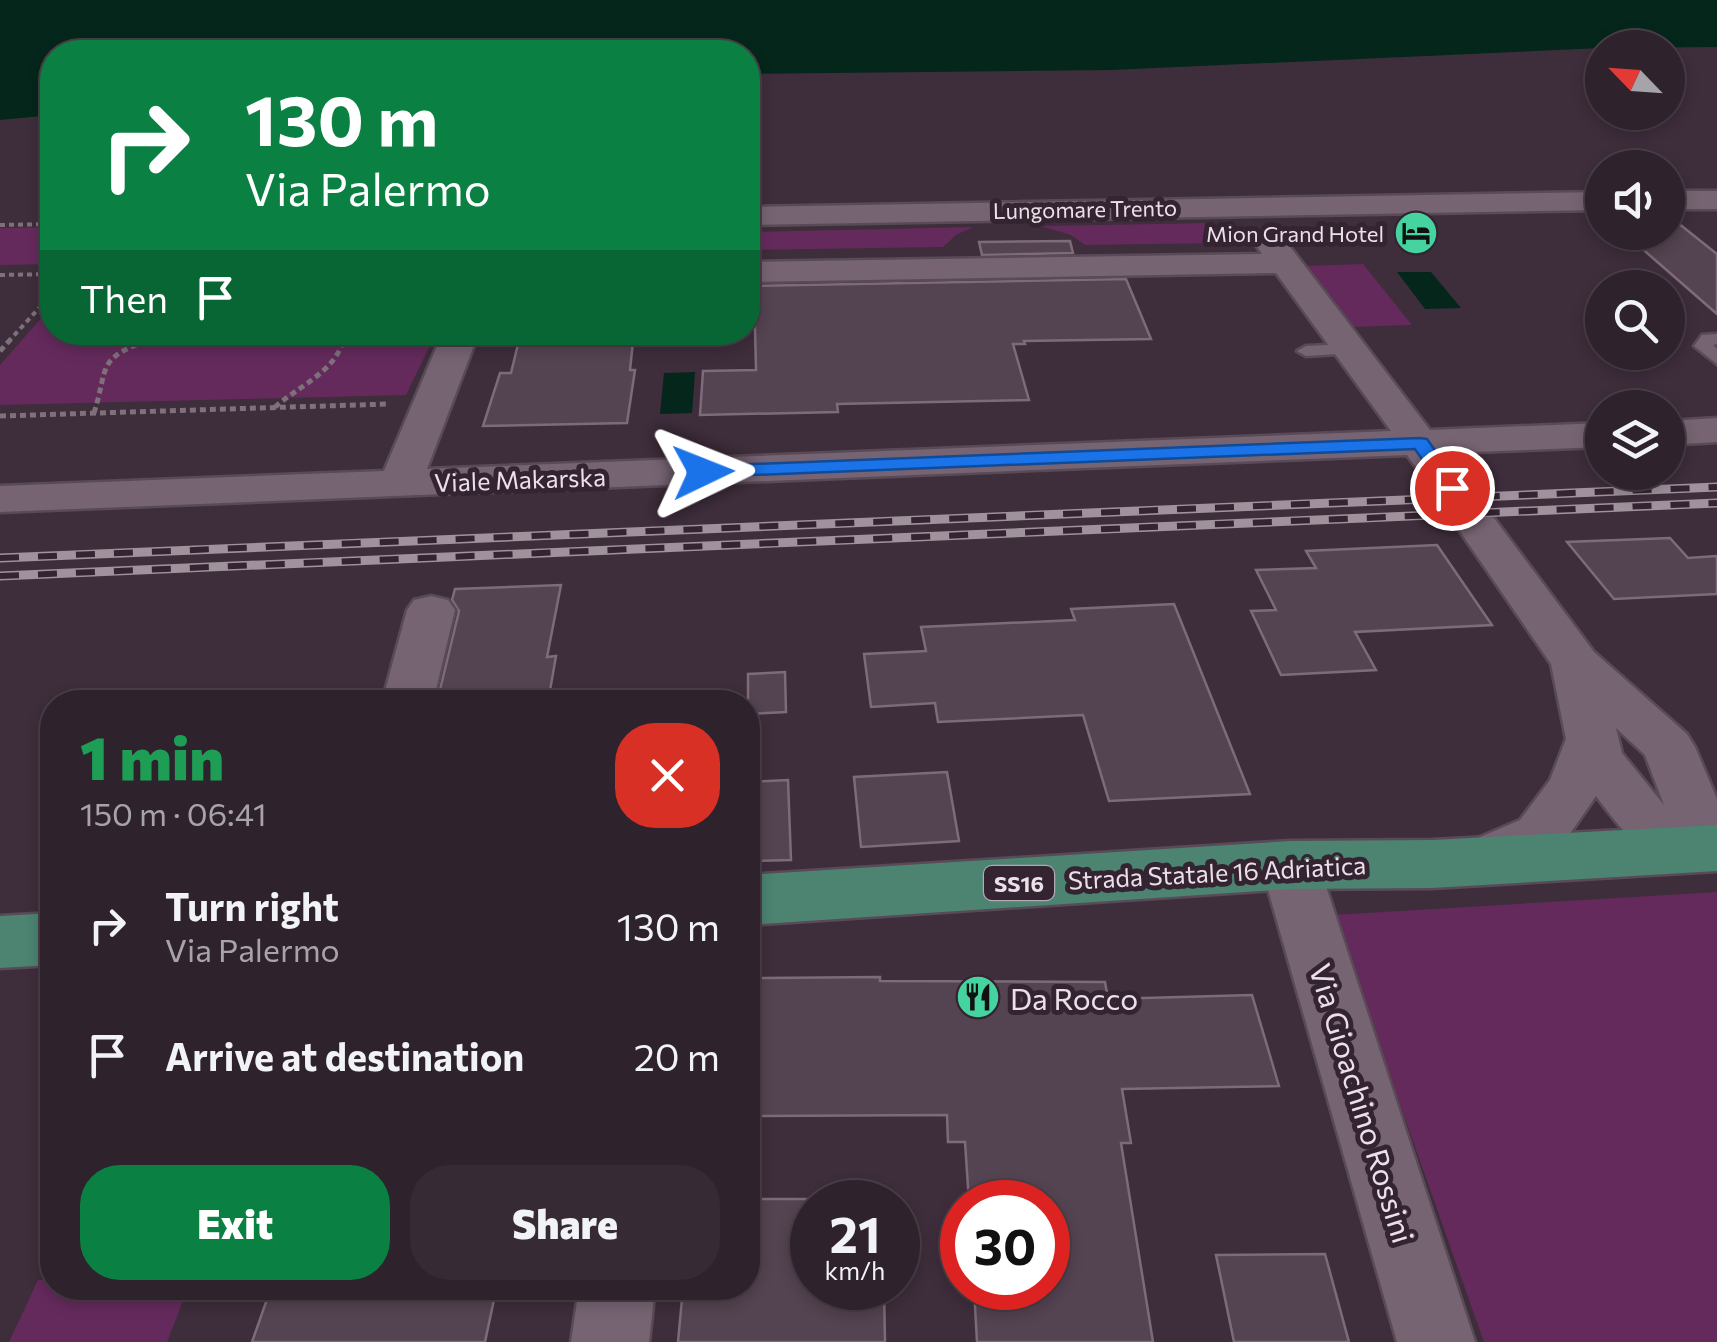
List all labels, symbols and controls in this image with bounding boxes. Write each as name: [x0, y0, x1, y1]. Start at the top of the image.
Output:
north arrow: [1585, 30, 1685, 130]
map controls: [1585, 30, 1685, 490]
text: 130 m: [245, 75, 438, 160]
icon: right: [80, 80, 210, 210]
button: sound: [1585, 150, 1685, 250]
text: Via Palermo: [245, 160, 491, 215]
street label: Lungomare Trento: [993, 194, 1177, 224]
hotel icon: Mion Grand Hotel: [1393, 210, 1439, 256]
place label: Mion Grand Hotel: [1206, 220, 1384, 247]
icon: arrive: [188, 270, 243, 325]
button: search: [1585, 270, 1685, 370]
text: Then: [80, 274, 168, 321]
button: layers: [1585, 390, 1685, 490]
position arrow: [651, 420, 755, 524]
pin: [1410, 446, 1495, 531]
street label: Viale Makarska: [434, 461, 606, 497]
icon: arrive: [1425, 461, 1480, 516]
text: 1 min: [80, 719, 224, 792]
button: close: [615, 723, 720, 828]
text: 150 m · 06:41: [80, 793, 267, 833]
street label: Strada Statale 16 Adriatica: [1067, 849, 1367, 895]
road number: SS16: [984, 866, 1054, 900]
text: Turn right: [165, 882, 339, 929]
icon: right: [80, 898, 135, 953]
text: 130 m: [617, 902, 720, 949]
text: Via Palermo: [165, 929, 340, 969]
street label: Via Gioachino Rossini: [1303, 959, 1423, 1247]
restaurant icon: Da Rocco: [955, 974, 1001, 1020]
place label: Da Rocco: [1010, 979, 1138, 1016]
icon: arrive: [80, 1028, 135, 1083]
text: Arrive at destination: [165, 1032, 524, 1079]
text: 20 m: [634, 1032, 720, 1079]
button: Exit: [80, 1165, 390, 1280]
button: Share: [410, 1165, 720, 1280]
speed limit sign: 30: [940, 1180, 1070, 1310]
text: 21: [829, 1202, 881, 1263]
text: km/h: [825, 1255, 885, 1285]

